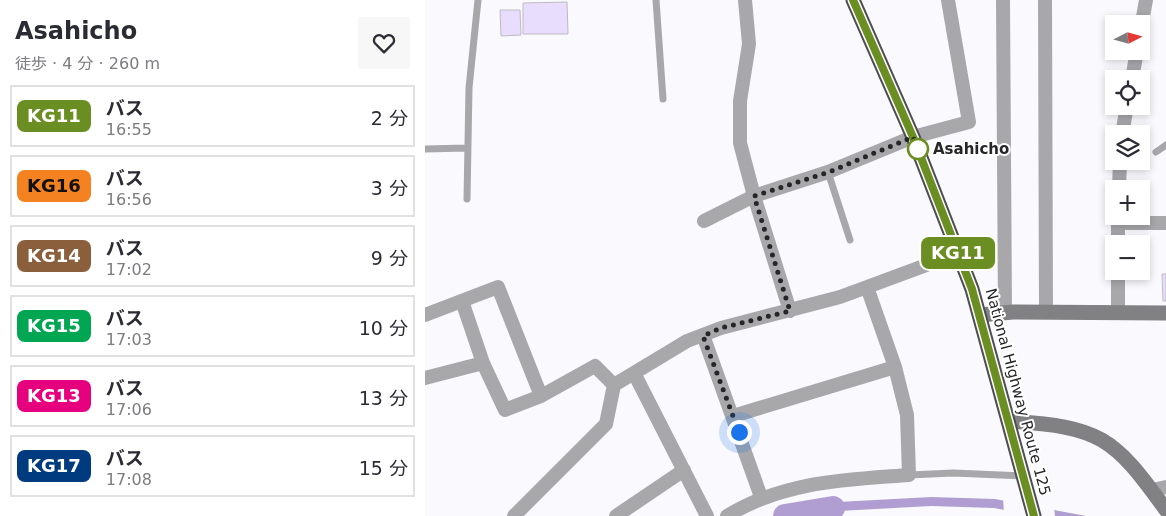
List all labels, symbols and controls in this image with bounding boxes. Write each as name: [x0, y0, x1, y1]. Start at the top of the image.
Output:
north arrow: [1105, 15, 1150, 60]
map controls: [1105, 15, 1150, 280]
text: Asahicho: [15, 17, 137, 45]
button: heart: [358, 17, 410, 69]
text: 徒歩 · 4 分 · 260 m: [15, 54, 160, 73]
button: locate: [1105, 70, 1150, 115]
text: バス: [106, 97, 144, 119]
text: KG11: [27, 105, 81, 126]
text: 2 分: [371, 107, 408, 129]
text: 16:55: [106, 120, 152, 139]
button: layers: [1105, 125, 1150, 170]
marker: Asahicho: [907, 138, 929, 160]
place label: Asahicho: [933, 140, 1009, 158]
text: バス: [106, 167, 144, 189]
text: KG16: [27, 175, 81, 196]
text: 3 分: [371, 177, 408, 199]
button: +: [1105, 180, 1150, 225]
text: 16:56: [106, 190, 152, 209]
button: −: [1105, 235, 1150, 280]
text: バス: [106, 237, 144, 259]
line badge: KG11: [923, 237, 993, 269]
text: KG11: [931, 242, 985, 263]
text: KG14: [27, 245, 81, 266]
text: 9 分: [371, 247, 408, 269]
text: 17:02: [106, 260, 152, 279]
street label: National Highway Route 125: [982, 286, 1054, 498]
text: バス: [106, 307, 144, 329]
text: KG15: [27, 315, 81, 336]
text: 10 分: [359, 317, 408, 339]
text: 17:03: [106, 330, 152, 349]
text: バス: [106, 377, 144, 399]
text: KG13: [27, 385, 81, 406]
text: 13 分: [359, 387, 408, 409]
text: 17:06: [106, 400, 152, 419]
your location: [727, 420, 752, 445]
text: バス: [106, 447, 144, 469]
text: KG17: [27, 455, 81, 476]
text: 15 分: [359, 457, 408, 479]
text: 17:08: [106, 470, 152, 489]

